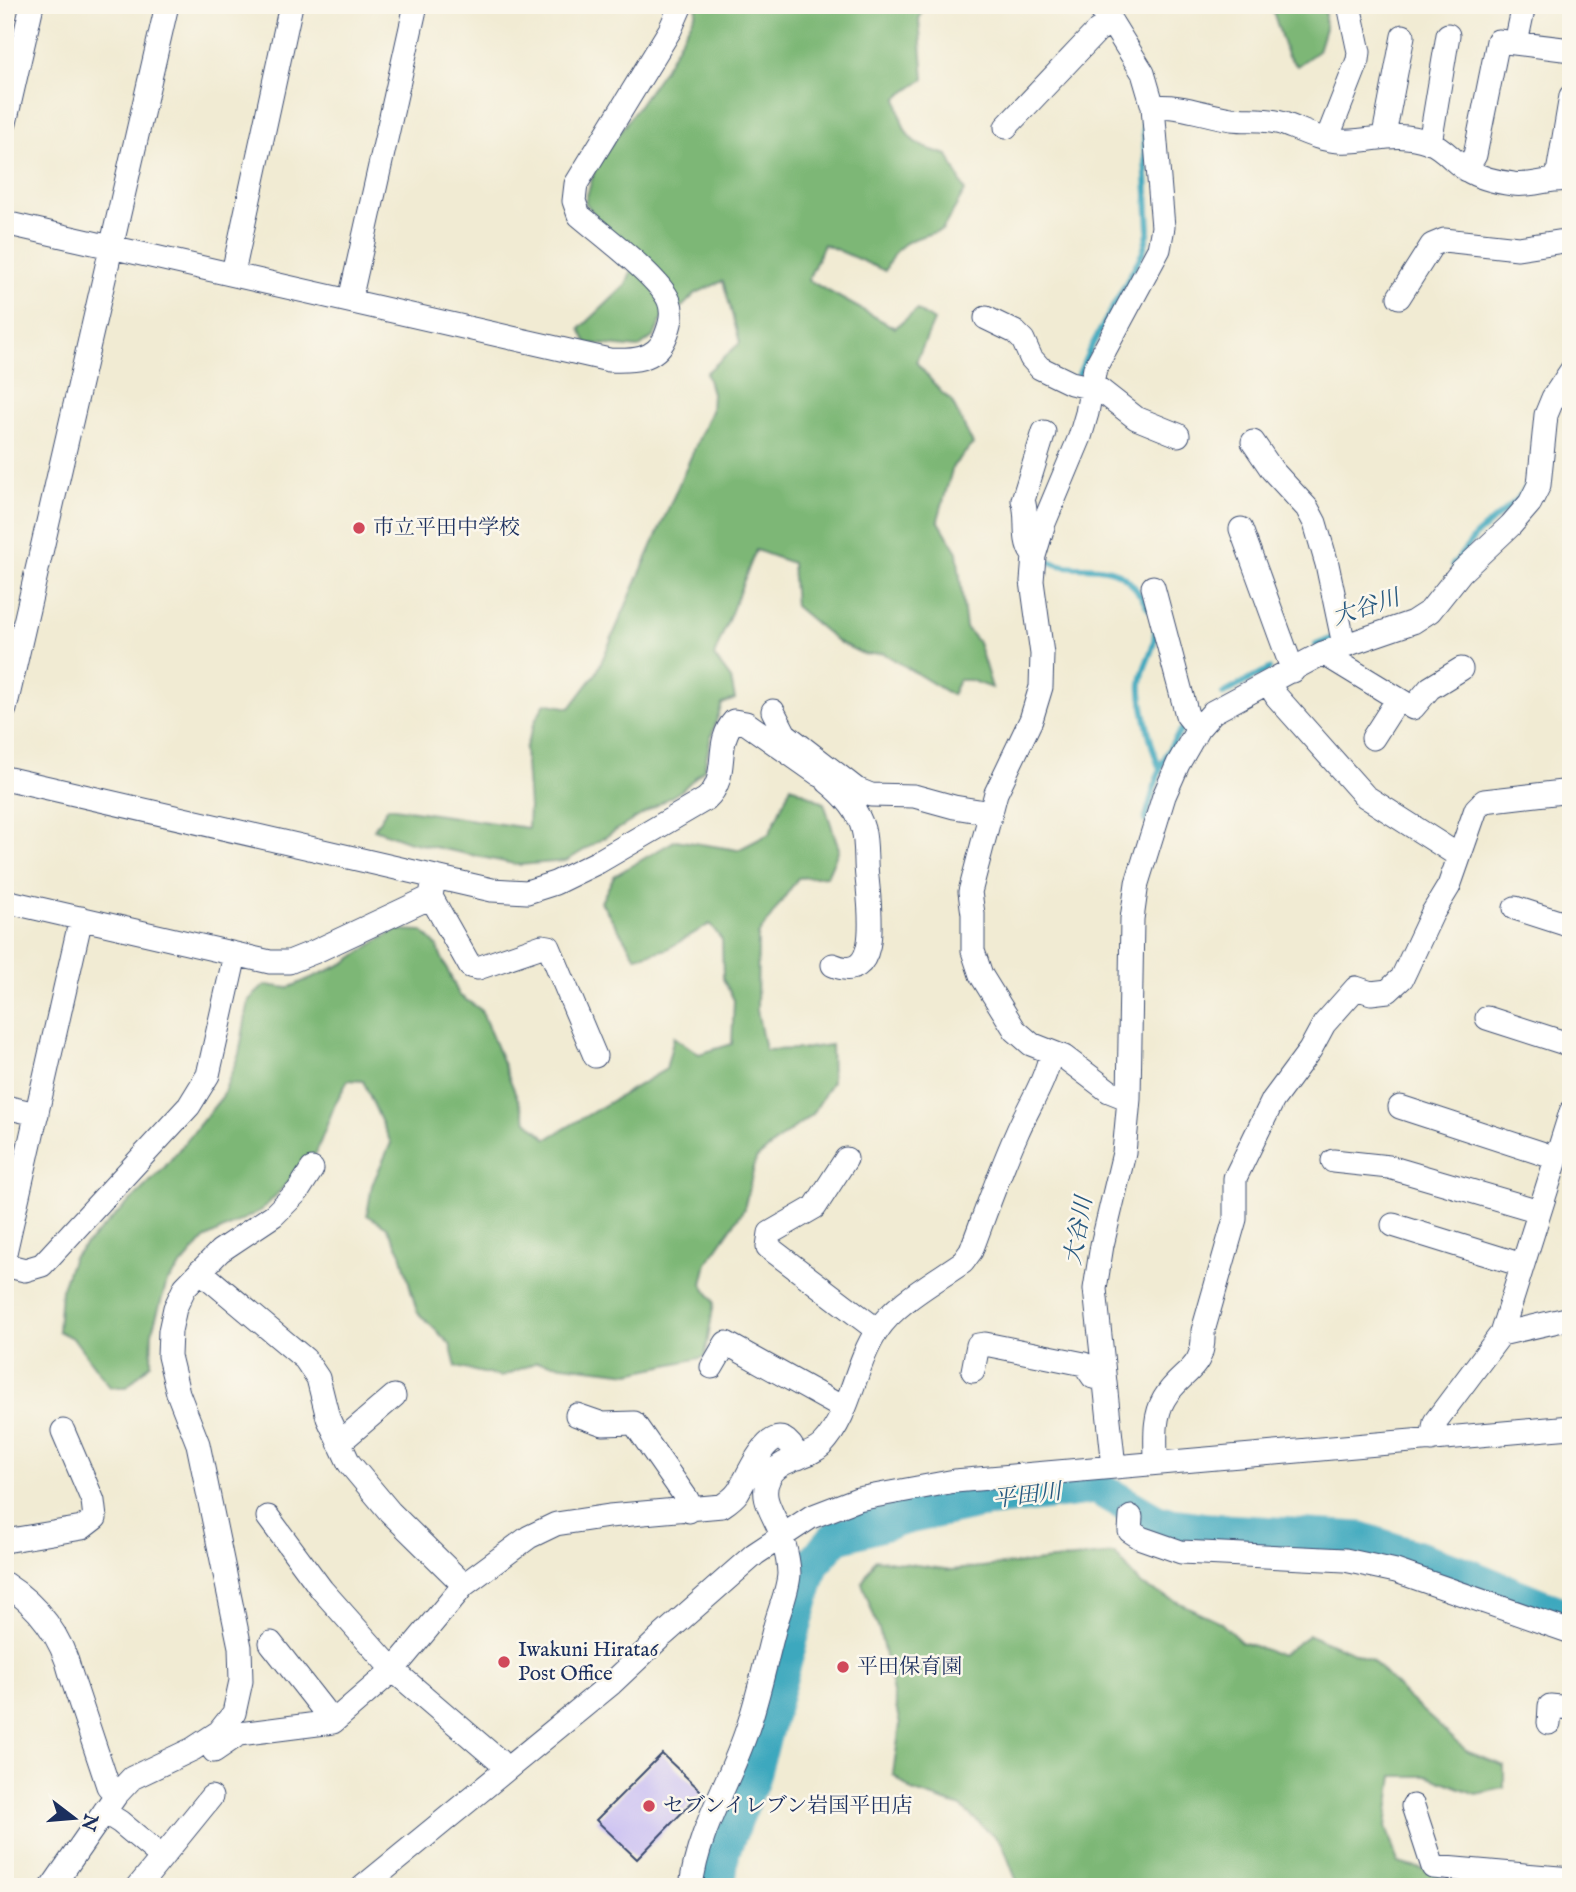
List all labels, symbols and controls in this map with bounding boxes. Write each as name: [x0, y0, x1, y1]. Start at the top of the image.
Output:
place label: 市立平田中学校: [373, 515, 520, 542]
marker: 市立平田中学校: [351, 520, 367, 536]
water label: 大谷川: [1329, 583, 1406, 632]
water label: 大谷川: [1059, 1192, 1100, 1267]
water label: 平田川: [991, 1477, 1066, 1515]
place label: Iwakuni Hirata6 Post Office: [518, 1637, 660, 1688]
marker: Iwakuni Hirata6 Post Office: [496, 1654, 512, 1670]
place label: 平田保育園: [857, 1654, 962, 1681]
marker: 平田保育園: [835, 1659, 851, 1675]
north arrow: [38, 1784, 108, 1854]
place label: セブンイレブン岩国平田店: [663, 1793, 912, 1820]
marker: セブンイレブン岩国平田店: [641, 1798, 657, 1814]
text: N: [74, 1810, 102, 1834]

